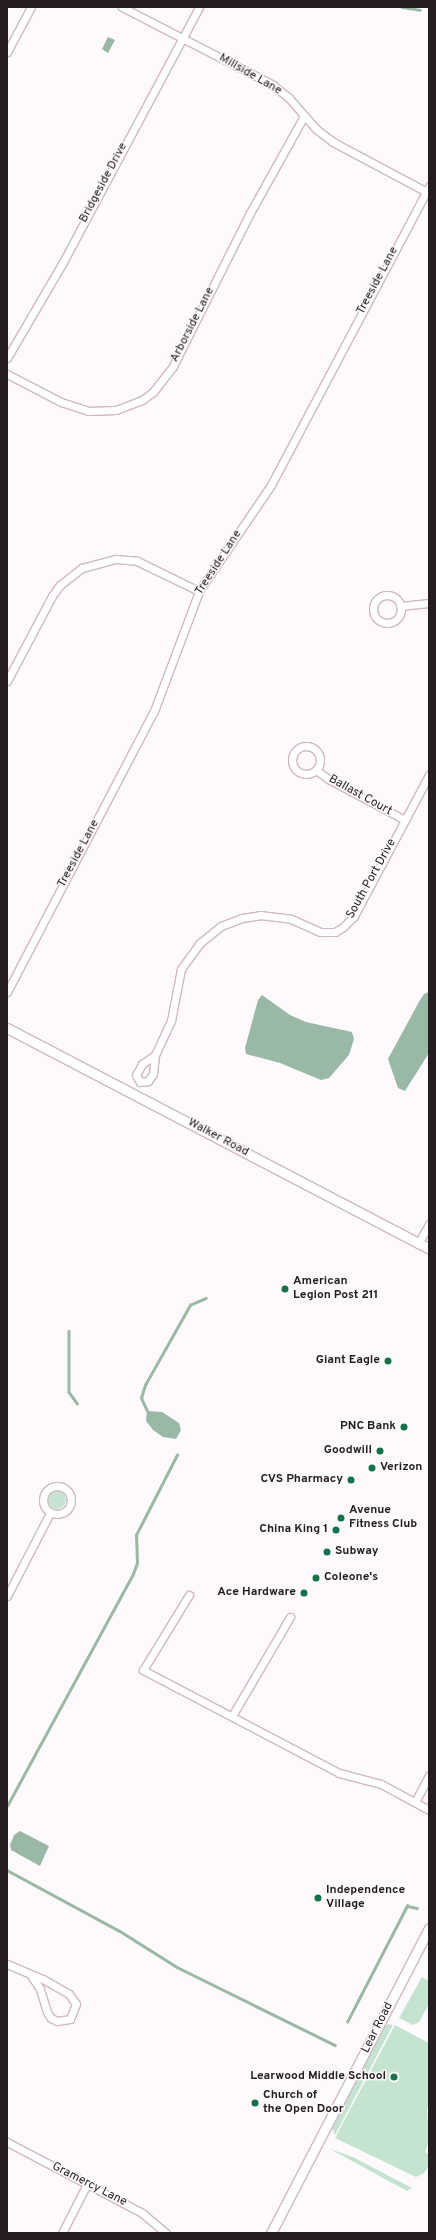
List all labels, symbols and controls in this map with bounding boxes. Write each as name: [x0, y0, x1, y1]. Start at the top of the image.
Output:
street label: Millside Lane: [216, 51, 284, 99]
street label: Bridgeside Drive: [77, 141, 131, 225]
street label: Treeside Lane: [354, 245, 402, 317]
street label: Arborside Lane: [168, 285, 218, 365]
street label: Treeside Lane: [193, 528, 245, 598]
street label: Ballast Court: [326, 773, 394, 819]
street label: Treeside Lane: [55, 818, 103, 890]
street label: South Port Drive: [344, 837, 400, 921]
street label: Walker Road: [185, 1116, 251, 1160]
place label: American Legion Post 211: [293, 1275, 378, 1303]
marker: American Legion Post 211: [280, 1284, 290, 1294]
place label: Giant Eagle: [316, 1354, 380, 1368]
marker: Giant Eagle: [383, 1356, 393, 1366]
place label: PNC Bank: [340, 1420, 396, 1434]
marker: PNC Bank: [399, 1422, 409, 1432]
place label: Goodwill: [324, 1444, 372, 1458]
marker: Goodwill: [375, 1446, 385, 1456]
place label: Verizon: [380, 1461, 422, 1475]
marker: Verizon: [367, 1463, 377, 1473]
place label: CVS Pharmacy: [260, 1473, 343, 1487]
marker: CVS Pharmacy: [346, 1475, 356, 1485]
place label: Avenue Fitness Club: [349, 1504, 417, 1532]
marker: Avenue Fitness Club: [336, 1513, 346, 1523]
place label: China King 1: [259, 1523, 328, 1537]
marker: China King 1: [331, 1525, 341, 1535]
place label: Subway: [335, 1545, 379, 1559]
marker: Subway: [322, 1547, 332, 1557]
place label: Coleone's: [324, 1571, 378, 1585]
marker: Coleone's: [311, 1573, 321, 1583]
place label: Ace Hardware: [217, 1586, 296, 1600]
marker: Ace Hardware: [299, 1588, 309, 1598]
place label: Independence Village: [326, 1884, 405, 1912]
marker: Independence Village: [313, 1893, 323, 1903]
street label: Lear Road: [359, 2000, 397, 2056]
place label: Learwood Middle School: [250, 2070, 386, 2084]
marker: Learwood Middle School: [389, 2072, 399, 2082]
place label: Church of the Open Door: [263, 2089, 344, 2117]
marker: Church of the Open Door: [250, 2098, 260, 2108]
street label: Gramercy Lane: [49, 2160, 129, 2210]

